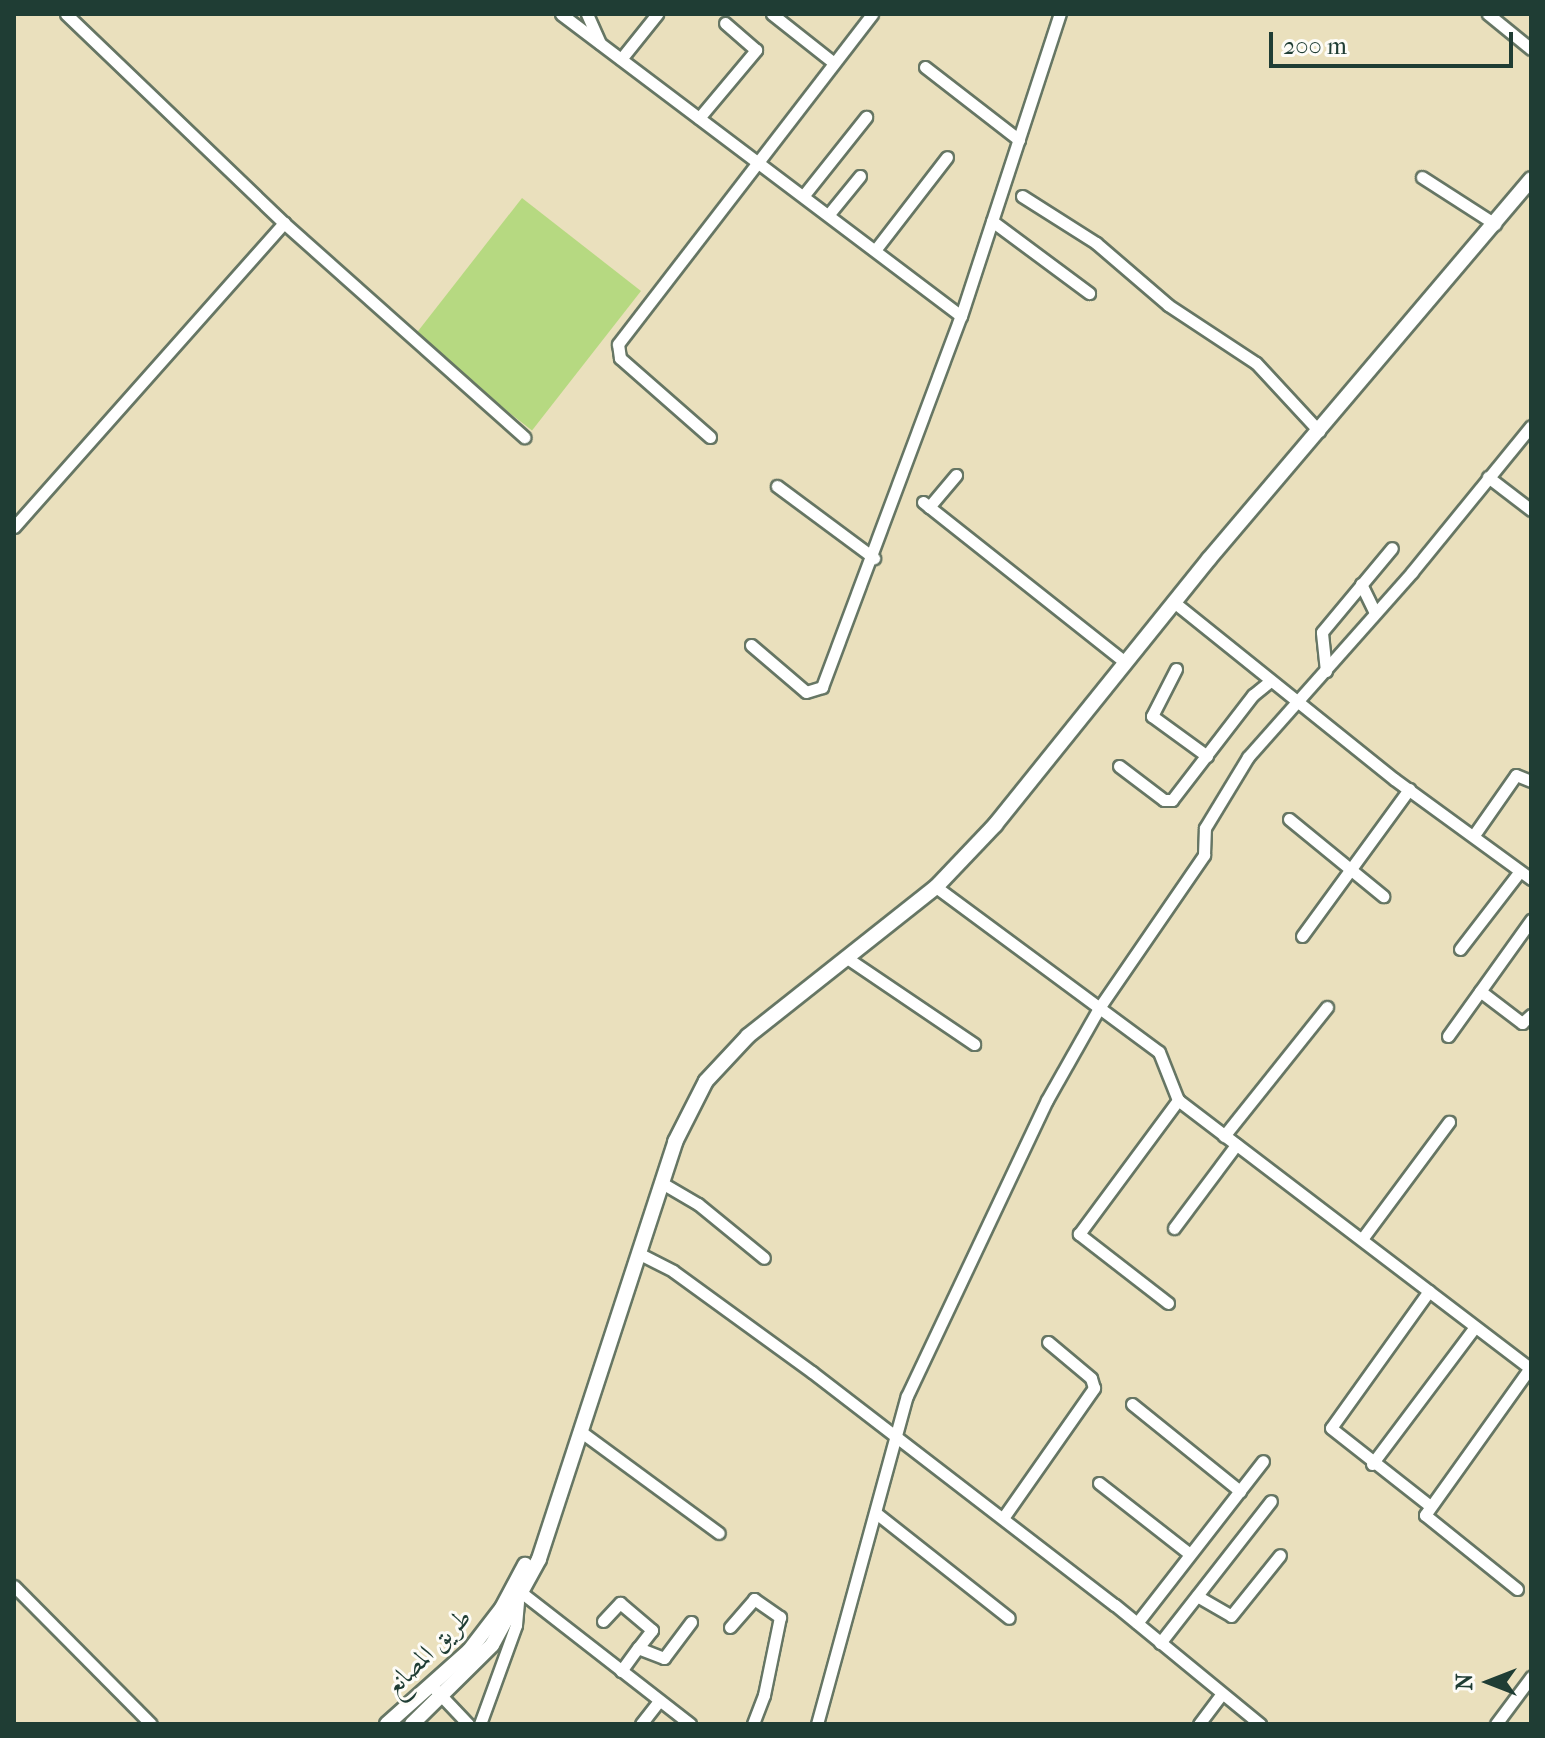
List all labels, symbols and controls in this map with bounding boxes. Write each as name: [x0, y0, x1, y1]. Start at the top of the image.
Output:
scale bar: [1273, 16, 1517, 66]
text: 200 m: [1283, 32, 1347, 60]
street label: طريق المصانع: [378, 1602, 478, 1702]
north arrow: [1449, 1642, 1529, 1722]
text: N: [1452, 1674, 1478, 1690]

